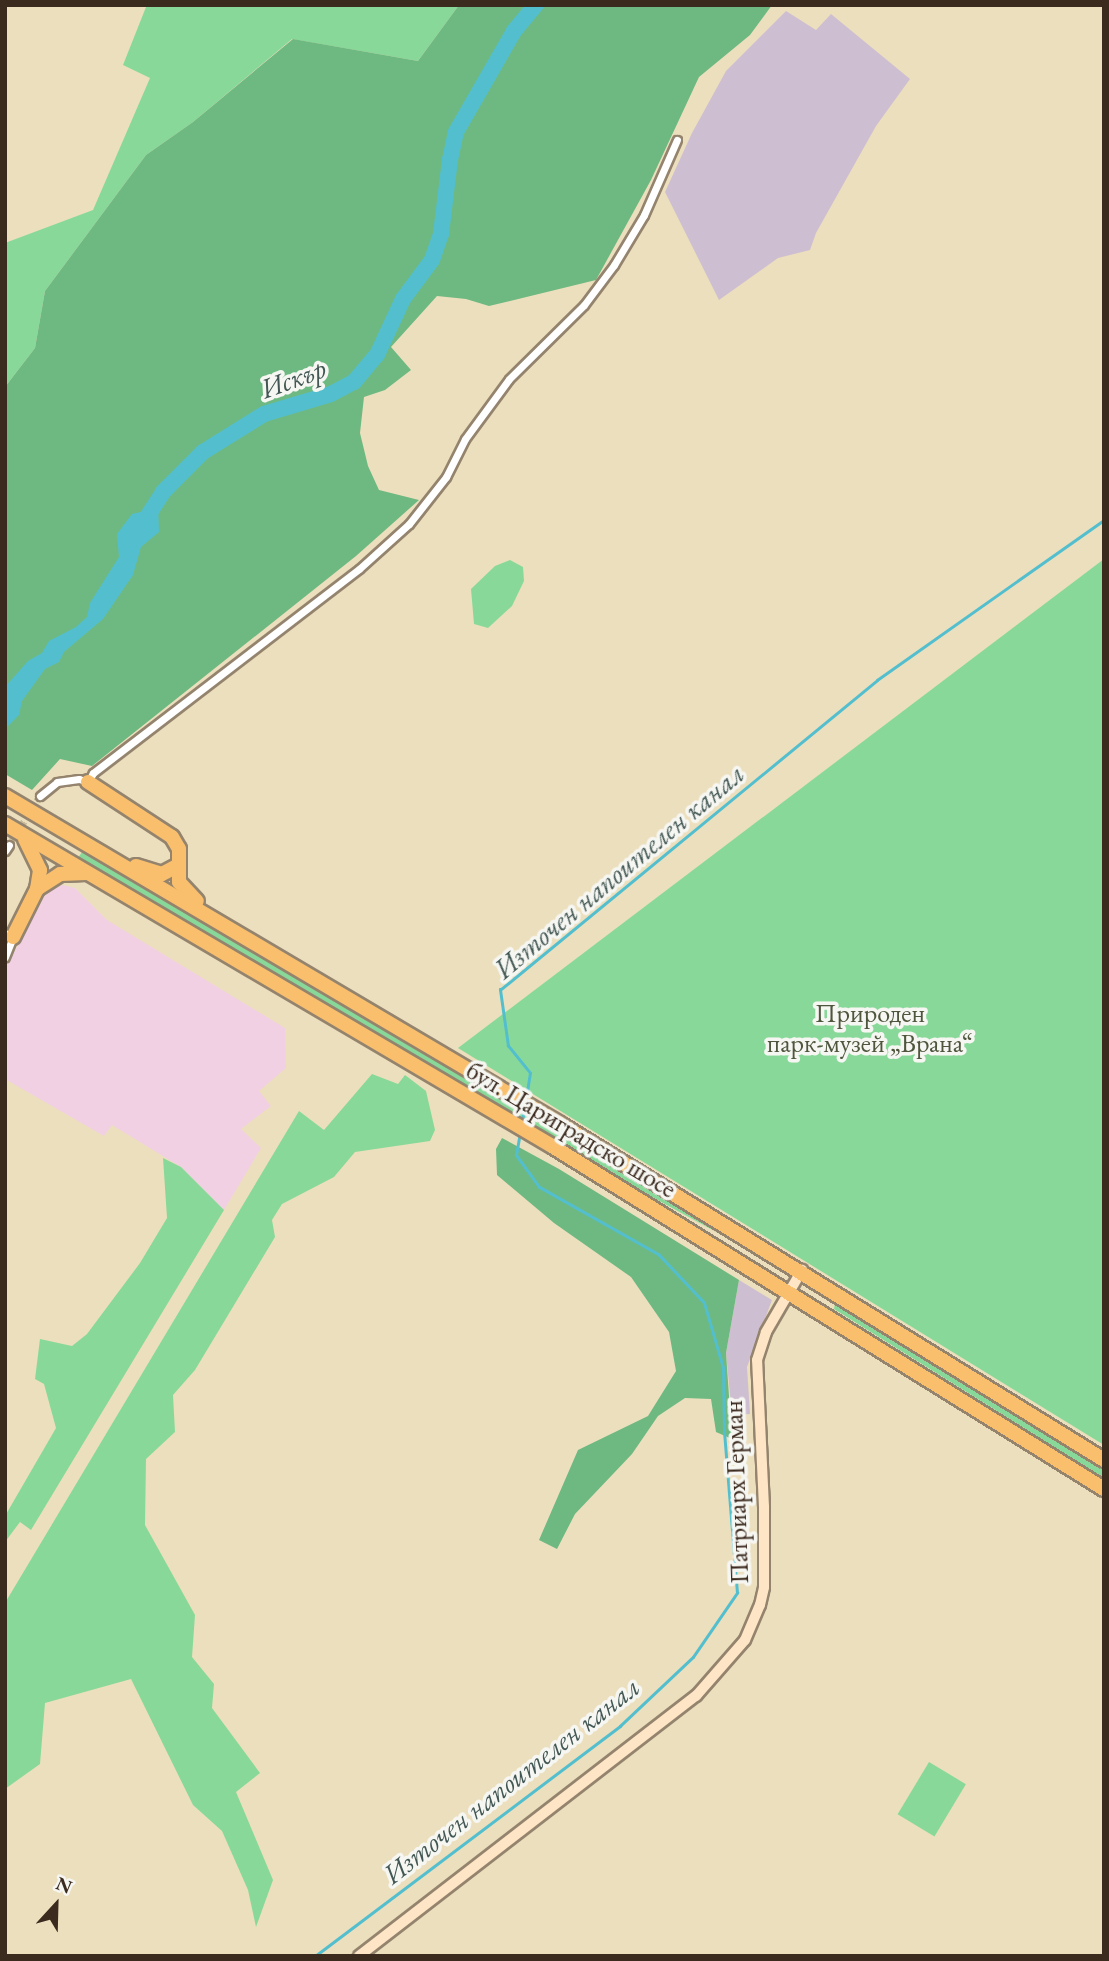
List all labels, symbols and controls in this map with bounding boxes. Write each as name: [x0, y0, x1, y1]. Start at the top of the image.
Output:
water label: Искър: [256, 351, 330, 405]
water label: Източен напоителен канал: [487, 757, 751, 985]
park label: Природен парк-музей „Врана“: [767, 998, 973, 1060]
street label: бул. Цариградско шосе: [460, 1055, 682, 1205]
street label: Патриарх Герман: [718, 1400, 756, 1584]
water label: Източен напоителен канал: [376, 1669, 646, 1891]
north arrow: [21, 1870, 91, 1940]
text: N: [52, 1871, 76, 1900]

